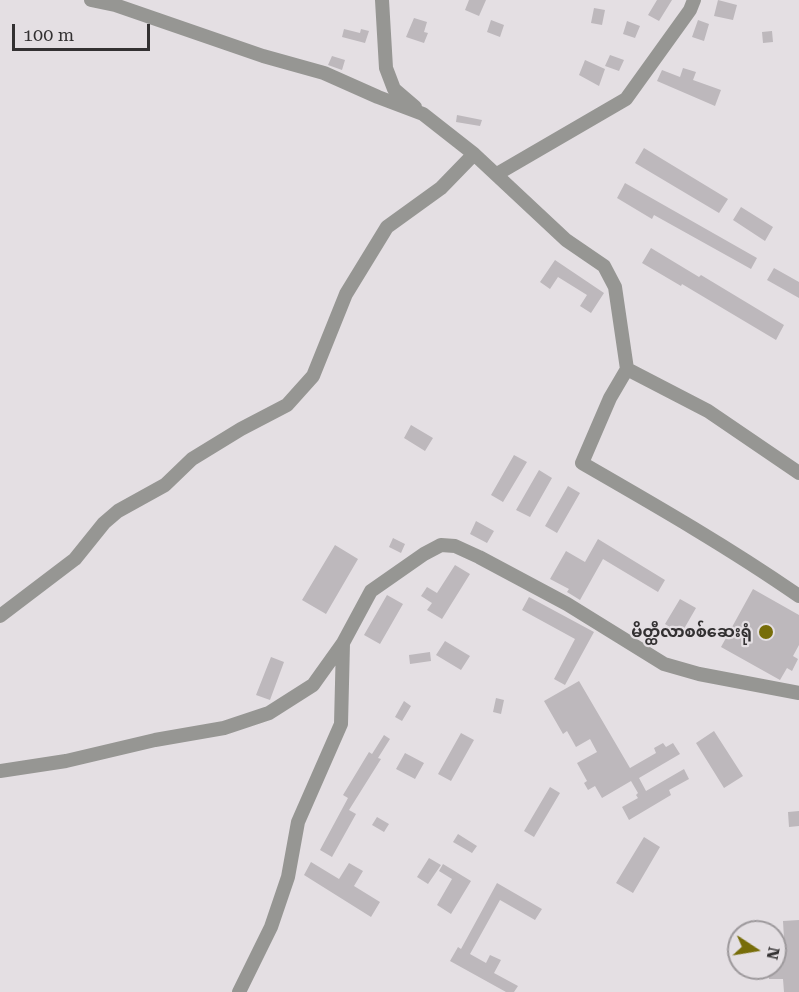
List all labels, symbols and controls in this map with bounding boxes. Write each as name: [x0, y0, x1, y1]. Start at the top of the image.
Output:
scale bar: [15, 12, 153, 50]
text: 100 m: [23, 24, 74, 45]
place label: မိတ္ထီလာစစ်ဆေးရုံ: [631, 622, 752, 642]
marker: မိတ္ထီလာစစ်ဆေးရုံ: [757, 623, 775, 641]
north arrow: [727, 920, 787, 980]
text: N: [763, 945, 784, 961]

